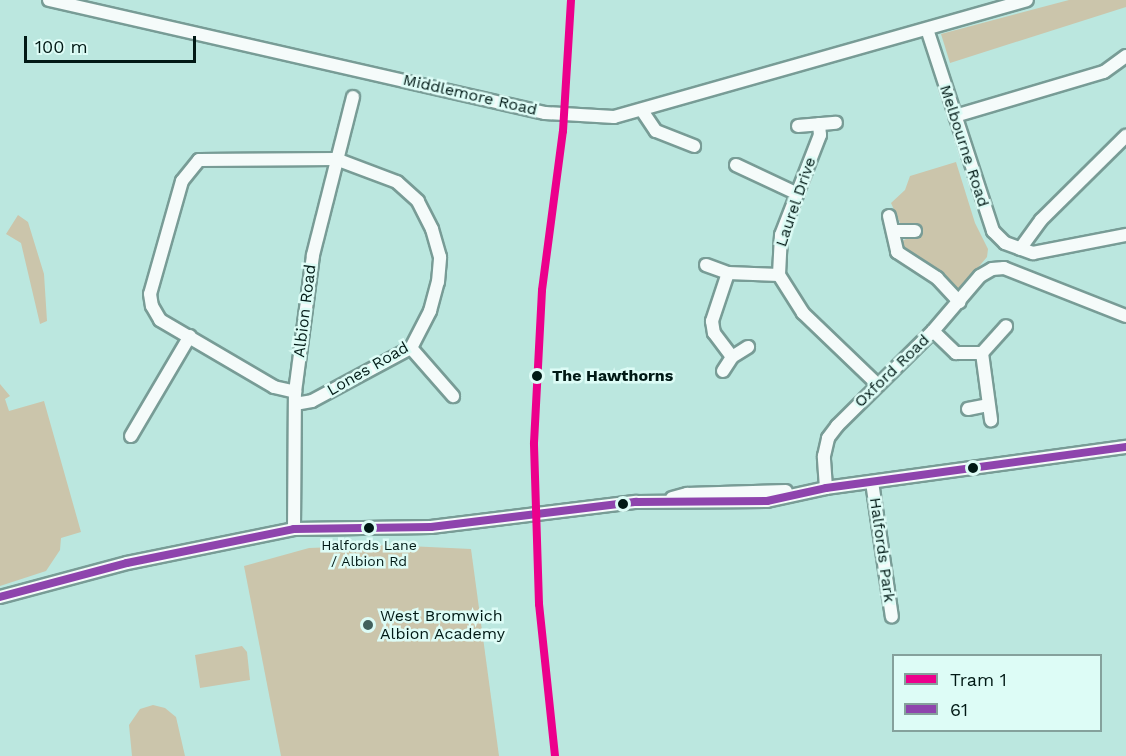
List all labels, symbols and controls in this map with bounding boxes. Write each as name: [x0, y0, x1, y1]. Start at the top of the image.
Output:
scale bar: [27, 24, 200, 62]
text: 100 m: [35, 36, 88, 57]
street label: Middlemore Road: [401, 70, 539, 120]
street label: Melbourne Road: [935, 82, 993, 210]
street label: Laurel Drive: [772, 154, 820, 250]
street label: Albion Road: [290, 263, 320, 359]
street label: Oxford Road: [851, 331, 933, 411]
street label: Lones Road: [324, 338, 412, 400]
marker: The Hawthorns: [527, 366, 547, 386]
place label: The Hawthorns: [552, 366, 673, 386]
unlabelled marker: [967, 462, 979, 474]
street label: Halfords Park: [865, 496, 899, 604]
unlabelled marker: [617, 498, 629, 510]
marker: Halfords Lane / Albion Rd: [363, 522, 375, 534]
place label: Halfords Lane / Albion Rd: [321, 537, 417, 570]
place label: West Bromwich Albion Academy: [380, 606, 506, 644]
marker: West Bromwich Albion Academy: [361, 618, 375, 632]
legend: [892, 654, 1102, 732]
text: Tram 1: [950, 669, 1007, 690]
text: 61: [950, 699, 968, 720]

